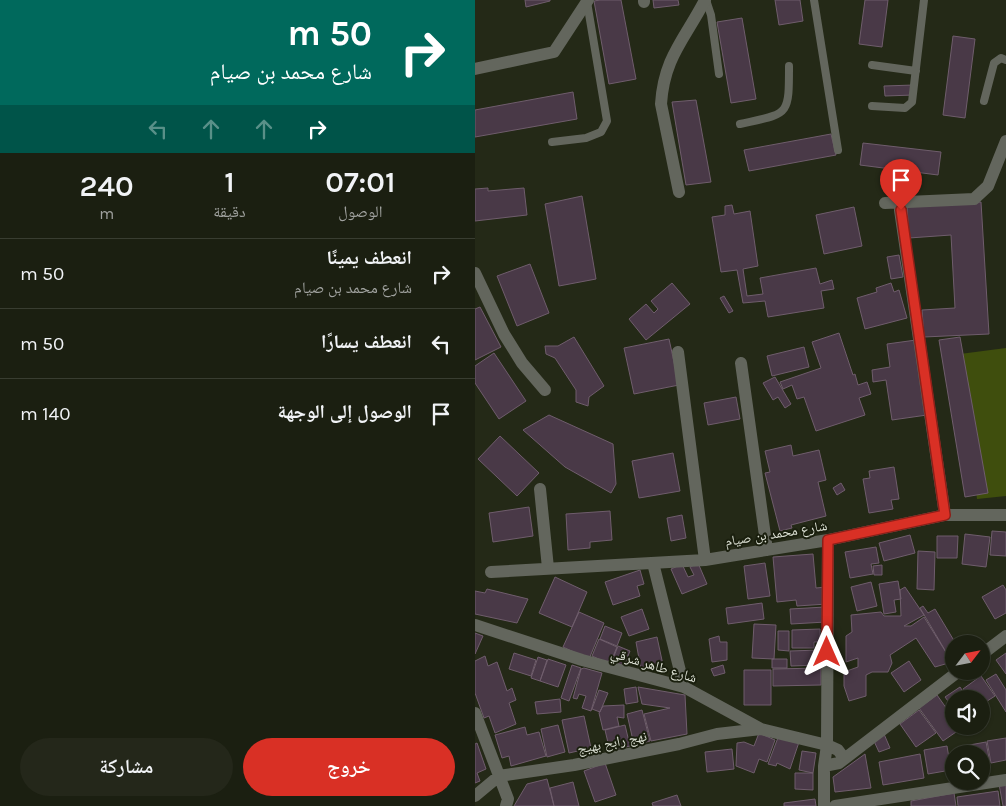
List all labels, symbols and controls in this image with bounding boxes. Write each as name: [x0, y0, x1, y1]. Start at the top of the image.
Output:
text: 50 m: [287, 13, 372, 54]
icon: right: [390, 20, 455, 85]
text: شارع محمد بن صيام: [210, 59, 372, 85]
icon: left: [144, 115, 172, 143]
icon: ahead: [197, 115, 225, 143]
icon: ahead: [250, 115, 278, 143]
icon: right: [303, 115, 331, 143]
pin: [880, 159, 922, 210]
text: 1: [224, 164, 235, 200]
text: 07:01: [325, 164, 396, 200]
icon: arrive: [887, 166, 915, 194]
text: 240: [80, 168, 134, 204]
text: دقيقة: [213, 202, 246, 221]
text: الوصول: [338, 202, 383, 221]
text: m: [99, 204, 114, 223]
text: انعطف يمينًا: [327, 247, 412, 269]
icon: right: [427, 260, 455, 288]
text: 50 m: [20, 263, 64, 285]
text: شارع محمد بن صيام: [294, 278, 412, 297]
icon: left: [427, 330, 455, 358]
text: انعطف يسارًا: [321, 331, 412, 353]
text: 50 m: [20, 333, 64, 355]
icon: arrive: [427, 400, 455, 428]
text: الوصول إلى الوجهة: [277, 401, 412, 423]
text: 140 m: [20, 403, 70, 425]
street label: شارع محمد بن صيام: [724, 517, 829, 551]
position arrow: [800, 625, 852, 677]
north arrow: [945, 635, 990, 680]
map controls: [945, 635, 990, 790]
street label: شارع طاهر شرقي: [608, 644, 699, 689]
button: sound: [945, 690, 990, 735]
street label: نهج رابح بهيج: [576, 727, 649, 759]
button: مشاركة: [20, 738, 233, 796]
button: خروج: [243, 738, 455, 796]
button: search: [945, 745, 990, 790]

